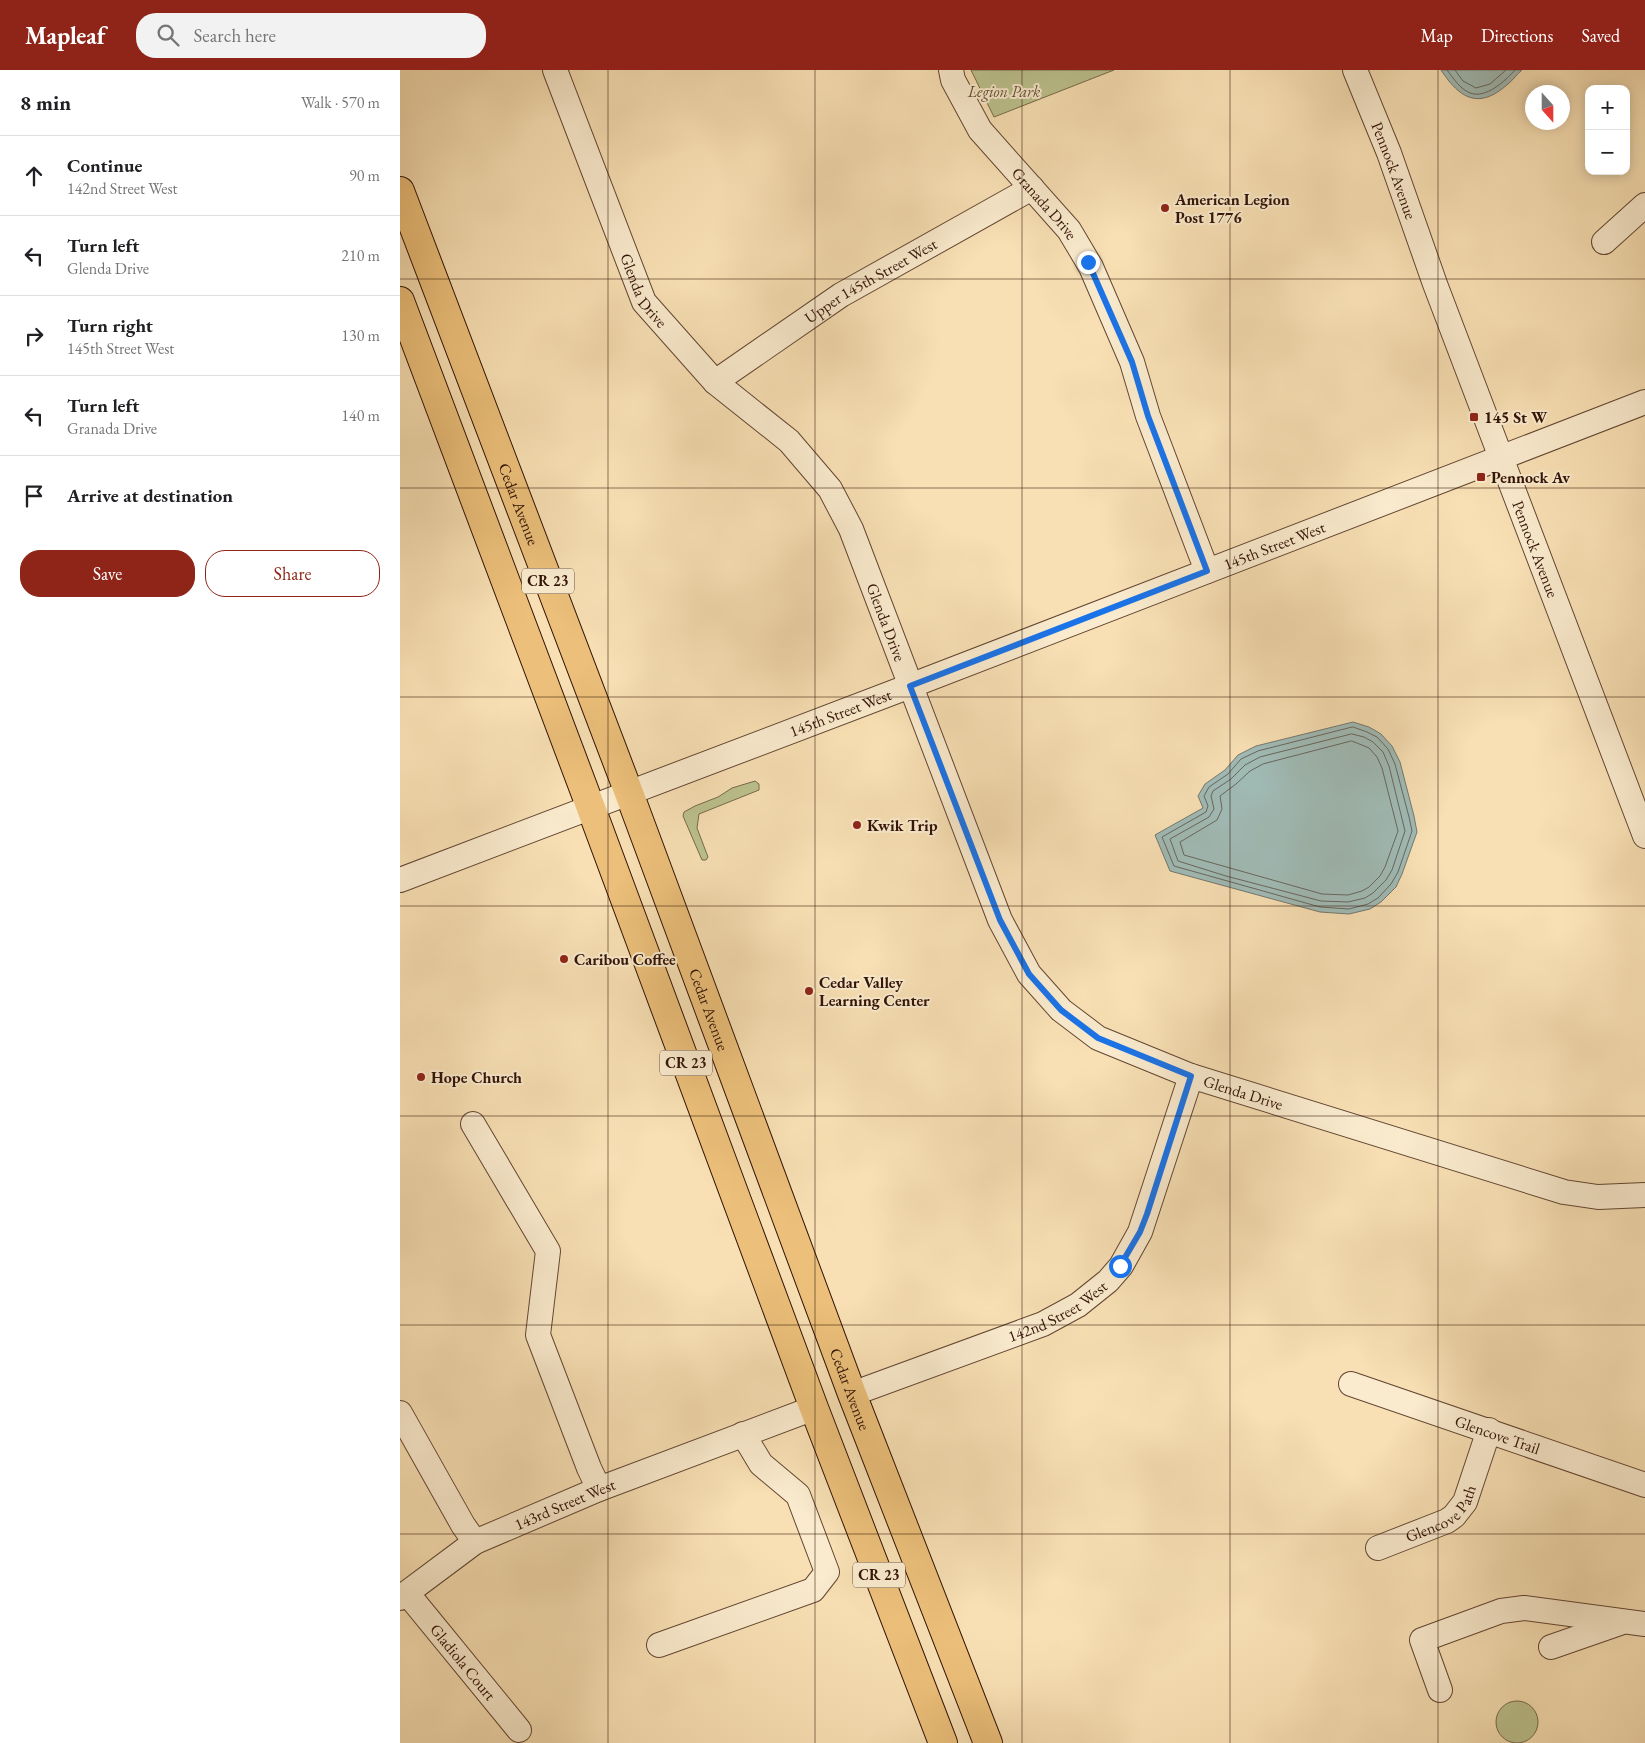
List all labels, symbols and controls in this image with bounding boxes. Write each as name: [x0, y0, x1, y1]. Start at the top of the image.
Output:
search box: [136, 13, 486, 58]
text: Mapleaf: [25, 20, 106, 51]
icon: search: [154, 21, 182, 49]
text: Search here: [194, 23, 276, 48]
text: Map: [1421, 24, 1453, 47]
text: Directions: [1481, 24, 1553, 47]
text: Saved: [1581, 24, 1620, 47]
park label: Legion Park: [967, 81, 1041, 102]
north arrow: [1525, 85, 1570, 130]
map controls: [1585, 85, 1630, 175]
button: +: [1585, 85, 1630, 130]
text: 8 min: [20, 89, 71, 116]
text: Walk · 570 m: [301, 92, 380, 113]
street label: Pennock Avenue: [1366, 119, 1421, 222]
button: −: [1585, 130, 1630, 175]
text: Continue: [67, 153, 142, 178]
icon: ahead: [20, 162, 48, 190]
street label: Granada Drive: [1007, 163, 1082, 244]
text: 90 m: [349, 165, 380, 186]
text: 142nd Street West: [67, 178, 178, 199]
place label: American Legion Post 1776: [1174, 189, 1290, 228]
marker: American Legion Post 1776: [1159, 202, 1171, 214]
text: Turn left: [67, 233, 139, 258]
street label: Upper 145th Street West: [800, 233, 941, 328]
icon: left: [20, 242, 48, 270]
text: 210 m: [341, 245, 380, 266]
street label: Glenda Drive: [615, 250, 672, 332]
route end: [1077, 251, 1100, 274]
text: Glenda Drive: [67, 258, 149, 279]
text: Turn right: [67, 313, 153, 338]
icon: right: [20, 322, 48, 350]
text: 130 m: [341, 325, 380, 346]
text: 145th Street West: [67, 338, 174, 359]
text: Turn left: [67, 393, 139, 418]
icon: left: [20, 402, 48, 430]
text: 140 m: [341, 405, 380, 426]
place label: 145 St W: [1484, 407, 1548, 428]
marker: 145 St W: [1468, 411, 1480, 423]
text: Granada Drive: [67, 418, 157, 439]
street label: Cedar Avenue: [493, 460, 544, 548]
place label: Pennock Av: [1491, 467, 1570, 488]
marker: Pennock Av: [1475, 471, 1487, 483]
icon: arrive: [20, 482, 48, 510]
text: Arrive at destination: [67, 483, 233, 508]
street label: Pennock Avenue: [1507, 498, 1563, 601]
street label: 145th Street West: [1220, 517, 1328, 575]
button: Save: [20, 550, 195, 597]
button: Share: [205, 550, 380, 597]
road number: CR 23: [522, 568, 574, 594]
street label: Glenda Drive: [862, 580, 910, 664]
street label: 145th Street West: [786, 684, 894, 742]
place label: Kwik Trip: [867, 815, 938, 836]
marker: Kwik Trip: [851, 819, 863, 831]
place label: Caribou Coffee: [574, 949, 676, 970]
marker: Caribou Coffee: [558, 953, 570, 965]
street label: Cedar Avenue: [684, 965, 734, 1054]
place label: Cedar Valley Learning Center: [819, 972, 930, 1011]
marker: Cedar Valley Learning Center: [803, 985, 815, 997]
road number: CR 23: [660, 1050, 712, 1076]
place label: Hope Church: [431, 1067, 522, 1088]
marker: Hope Church: [415, 1071, 427, 1083]
street label: Glenda Drive: [1201, 1071, 1286, 1115]
route start: [1109, 1255, 1132, 1278]
street label: 142nd Street West: [1005, 1276, 1112, 1347]
street label: Cedar Avenue: [825, 1345, 875, 1434]
street label: Glencove Trail: [1452, 1410, 1543, 1459]
street label: 143rd Street West: [511, 1474, 618, 1535]
street label: Glencove Path: [1402, 1482, 1481, 1547]
road number: CR 23: [853, 1562, 905, 1588]
street label: Gladiola Court: [425, 1620, 501, 1705]

